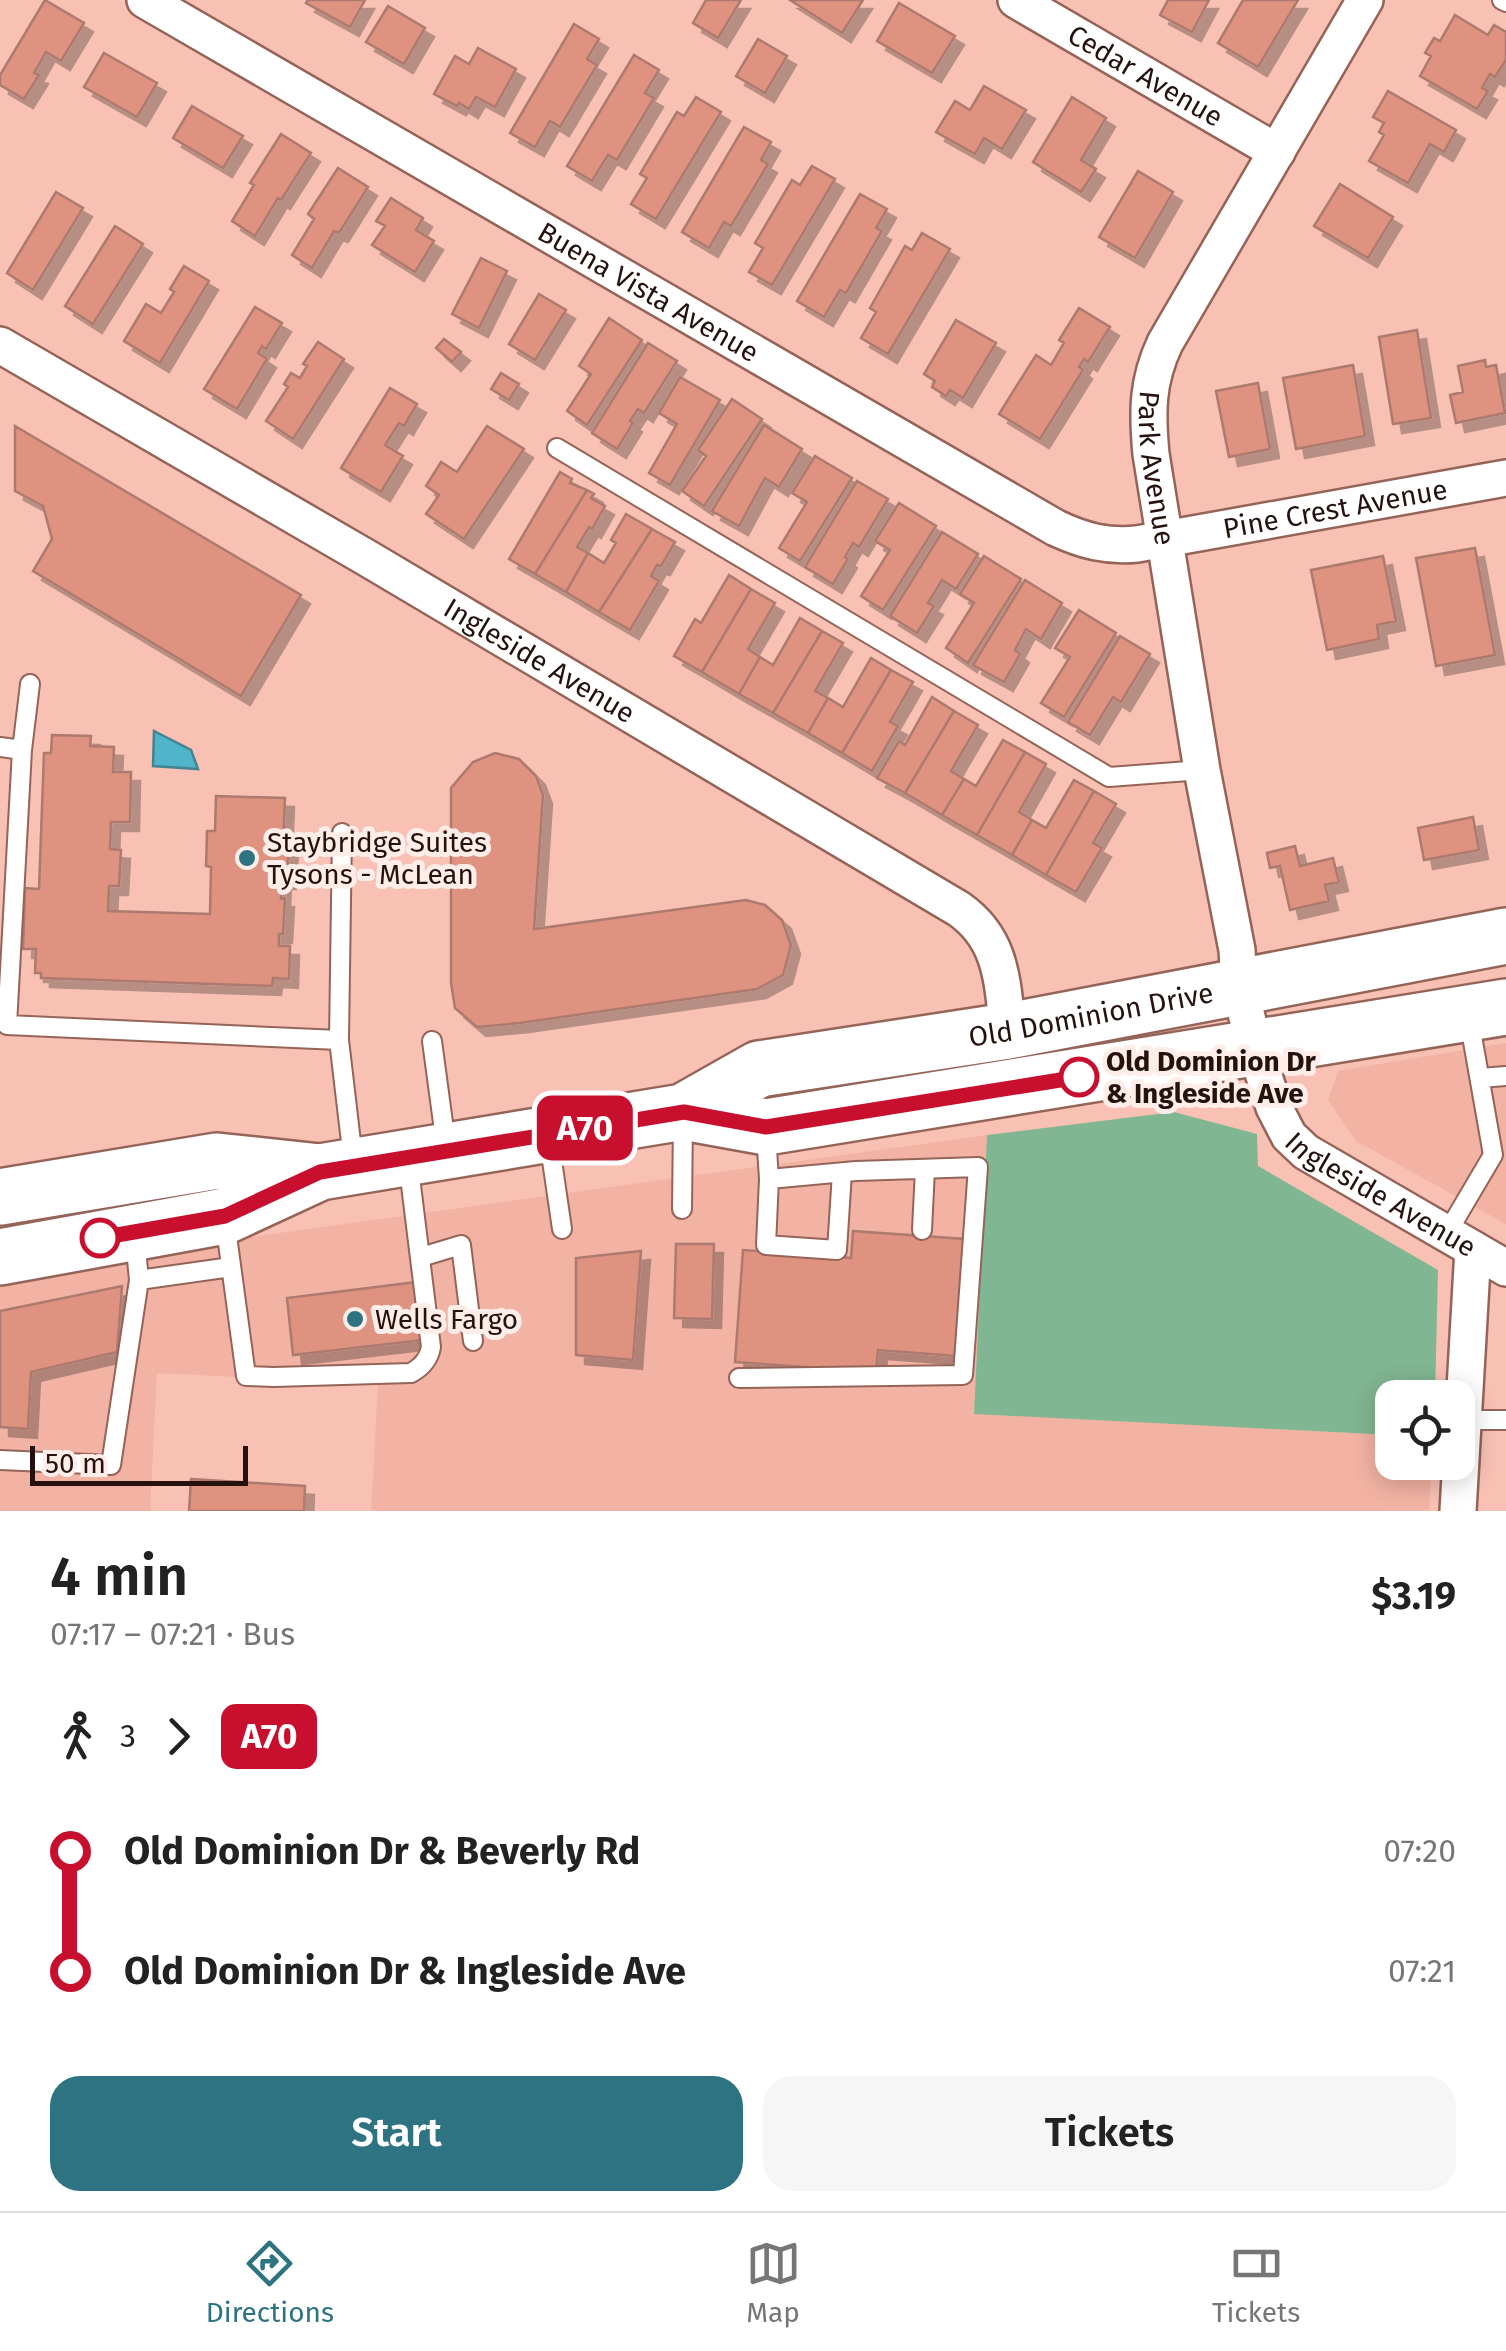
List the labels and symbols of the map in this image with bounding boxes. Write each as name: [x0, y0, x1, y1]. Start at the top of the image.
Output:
street label: Cedar Avenue: [1062, 18, 1229, 134]
street label: Buena Vista Avenue: [532, 215, 765, 369]
street label: Park Avenue: [1132, 389, 1181, 548]
street label: Pine Crest Avenue: [1221, 473, 1450, 545]
street label: Ingleside Avenue: [438, 592, 641, 730]
place label: Staybridge Suites Tysons - McLean: [267, 826, 487, 891]
marker: Staybridge Suites Tysons - McLean: [236, 847, 258, 869]
street label: Old Dominion Drive: [966, 976, 1216, 1054]
place label: Old Dominion Dr & Ingleside Ave: [1106, 1045, 1317, 1110]
marker: Old Dominion Dr & Ingleside Ave: [1060, 1058, 1098, 1096]
line badge: A70: [528, 1096, 642, 1160]
street label: Ingleside Avenue: [1278, 1125, 1482, 1264]
unlabelled marker: [81, 1219, 119, 1257]
place label: Wells Fargo: [375, 1303, 518, 1336]
marker: Wells Fargo: [344, 1308, 366, 1330]
scale bar: [30, 1441, 248, 1486]

